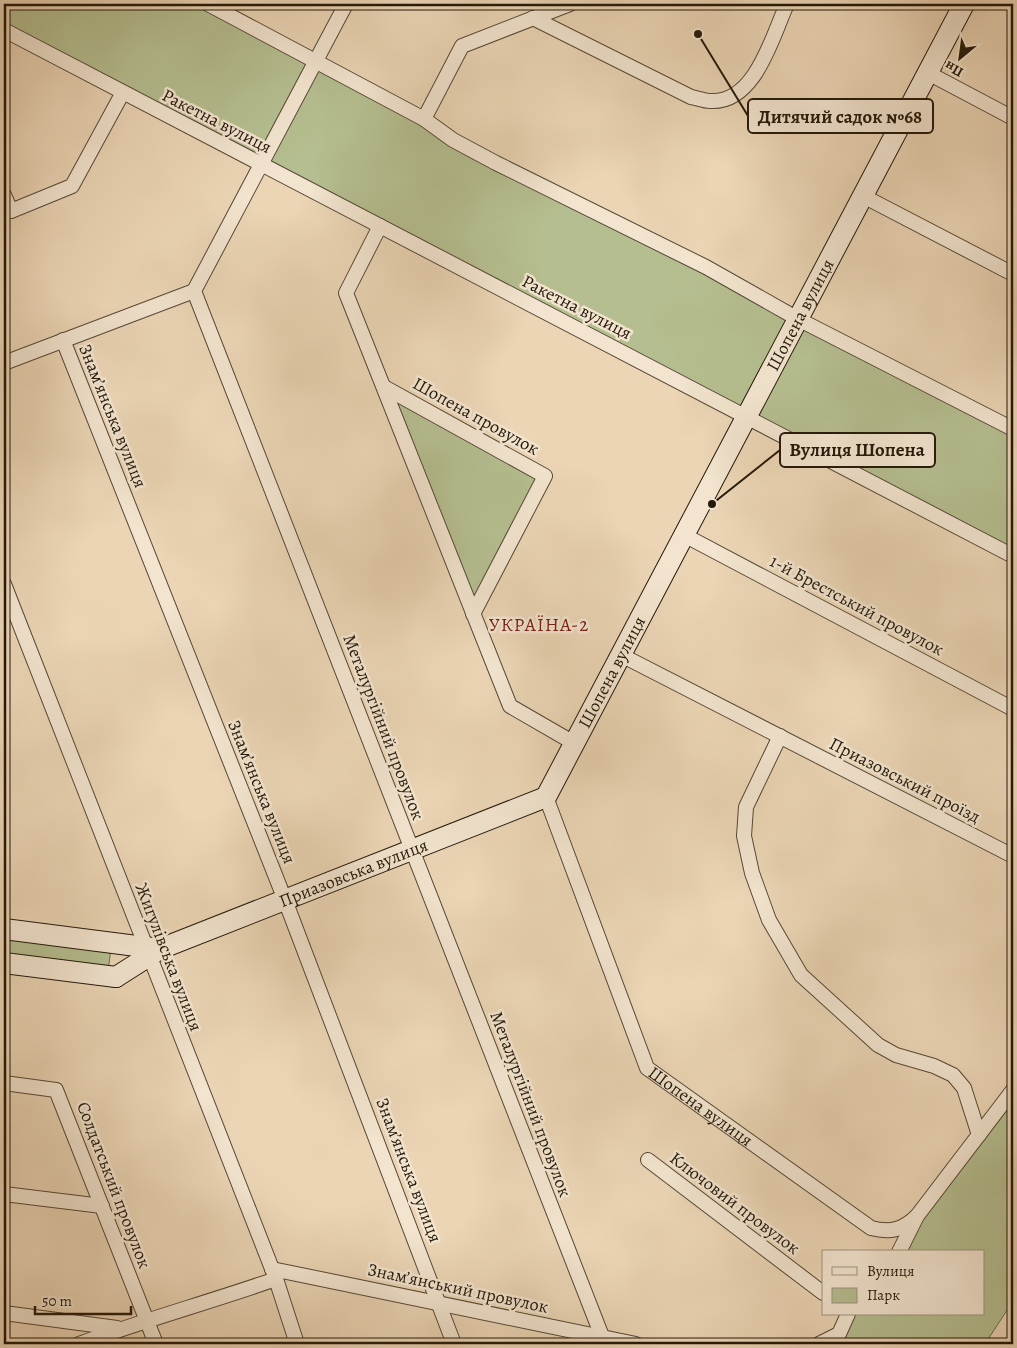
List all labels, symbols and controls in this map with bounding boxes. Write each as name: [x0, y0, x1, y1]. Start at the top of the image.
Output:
north arrow: [934, 32, 984, 82]
text: Пн: [941, 56, 967, 82]
street label: Ракетна вулиця: [158, 83, 276, 159]
callout: Дитячий садок №68: [748, 99, 933, 133]
text: Дитячий садок №68: [758, 104, 922, 130]
street label: Шопена вулиця: [761, 255, 840, 375]
street label: Ракетна вулиця: [518, 269, 636, 345]
street label: Знам’янська вулиця: [73, 341, 153, 491]
street label: Шопена провулок: [408, 371, 544, 461]
callout: Вулиця Шопена: [780, 433, 935, 467]
text: Вулиця Шопена: [789, 437, 926, 463]
street label: 1-й Брестський провулок: [766, 549, 948, 661]
district label: УКРАЇНА-2: [489, 612, 589, 638]
street label: Шопена вулиця: [572, 612, 651, 733]
street label: Металургійний провулок: [337, 631, 431, 823]
street label: Знам’янська вулиця: [222, 717, 302, 867]
street label: Приазовський проїзд: [825, 731, 985, 829]
street label: Приазовська вулиця: [275, 833, 431, 913]
street label: Жигулівська вулиця: [130, 880, 208, 1034]
street label: Металургійний провулок: [484, 1008, 578, 1200]
street label: Шопена вулиця: [643, 1061, 758, 1152]
street label: Знам’янська вулиця: [370, 1094, 448, 1246]
street label: Солдатський провулок: [71, 1098, 157, 1272]
street label: Ключовий провулок: [665, 1146, 805, 1260]
legend: [822, 1250, 984, 1316]
street label: Знам’янський провулок: [365, 1257, 551, 1319]
text: Вулиця: [867, 1261, 914, 1281]
scale bar: [35, 1283, 131, 1315]
text: Парк: [867, 1285, 900, 1305]
text: 50 m: [42, 1291, 72, 1311]

